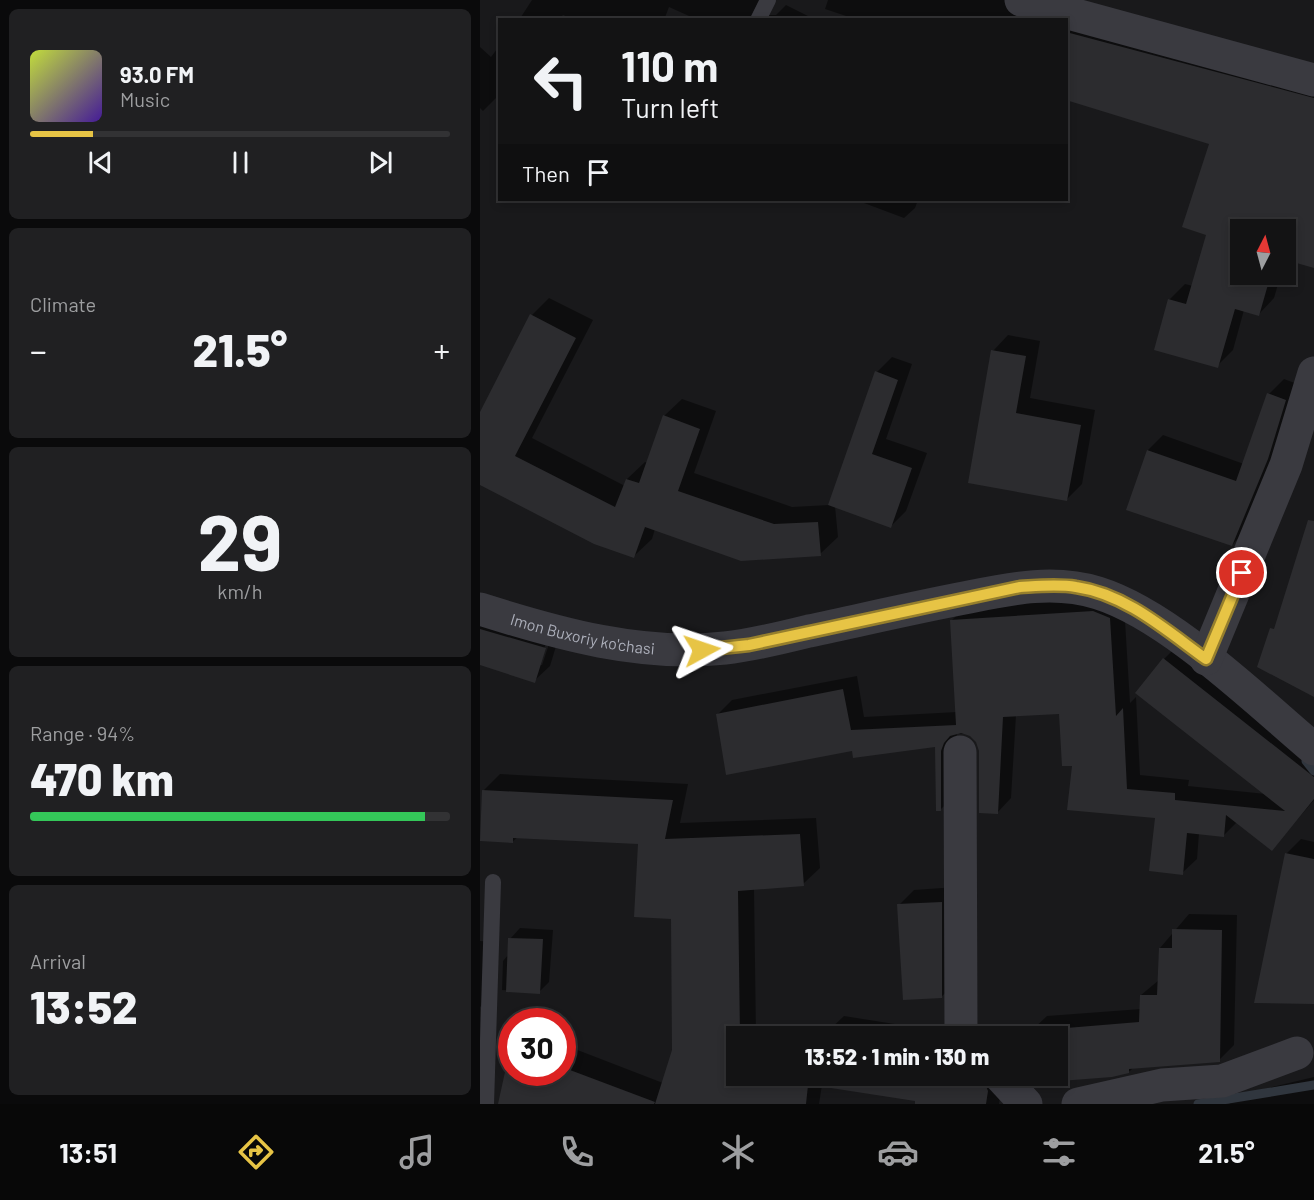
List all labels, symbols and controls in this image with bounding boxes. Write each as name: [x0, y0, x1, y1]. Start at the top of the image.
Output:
text: 110 m: [621, 40, 718, 90]
icon: left: [522, 42, 600, 120]
text: 93.0 FM: [120, 61, 194, 87]
text: Music: [120, 87, 170, 111]
text: Turn left: [621, 91, 719, 123]
icon: previous: [84, 146, 117, 179]
icon: pause: [224, 146, 257, 179]
icon: next: [364, 146, 397, 179]
icon: arrive: [582, 156, 615, 189]
text: Then: [522, 160, 570, 186]
north arrow: [1230, 219, 1296, 285]
map controls: [1230, 219, 1296, 285]
text: Climate: [30, 292, 96, 316]
text: 21.5°: [193, 322, 287, 376]
text: −: [30, 330, 47, 370]
text: +: [434, 330, 450, 370]
text: 29: [197, 493, 283, 587]
pin: [1216, 547, 1267, 598]
icon: arrive: [1225, 556, 1258, 589]
text: km/h: [217, 579, 263, 603]
street label: Imon Buxoriy ko'chasi: [508, 609, 656, 658]
position arrow: [670, 618, 734, 682]
text: Range · 94%: [30, 721, 135, 745]
text: 470 km: [30, 751, 174, 805]
text: Arrival: [30, 949, 86, 973]
text: 13:52: [30, 979, 138, 1033]
speed limit sign: 30: [498, 1008, 576, 1086]
text: 13:52 · 1 min · 130 m: [805, 1043, 989, 1069]
icon: directions: [235, 1131, 277, 1173]
icon: music: [396, 1131, 438, 1173]
icon: phone: [556, 1131, 598, 1173]
icon: climate: [717, 1131, 759, 1173]
icon: car: [877, 1131, 919, 1173]
icon: filters: [1038, 1131, 1080, 1173]
text: 13:51: [59, 1136, 117, 1168]
text: 21.5°: [1198, 1136, 1255, 1168]

